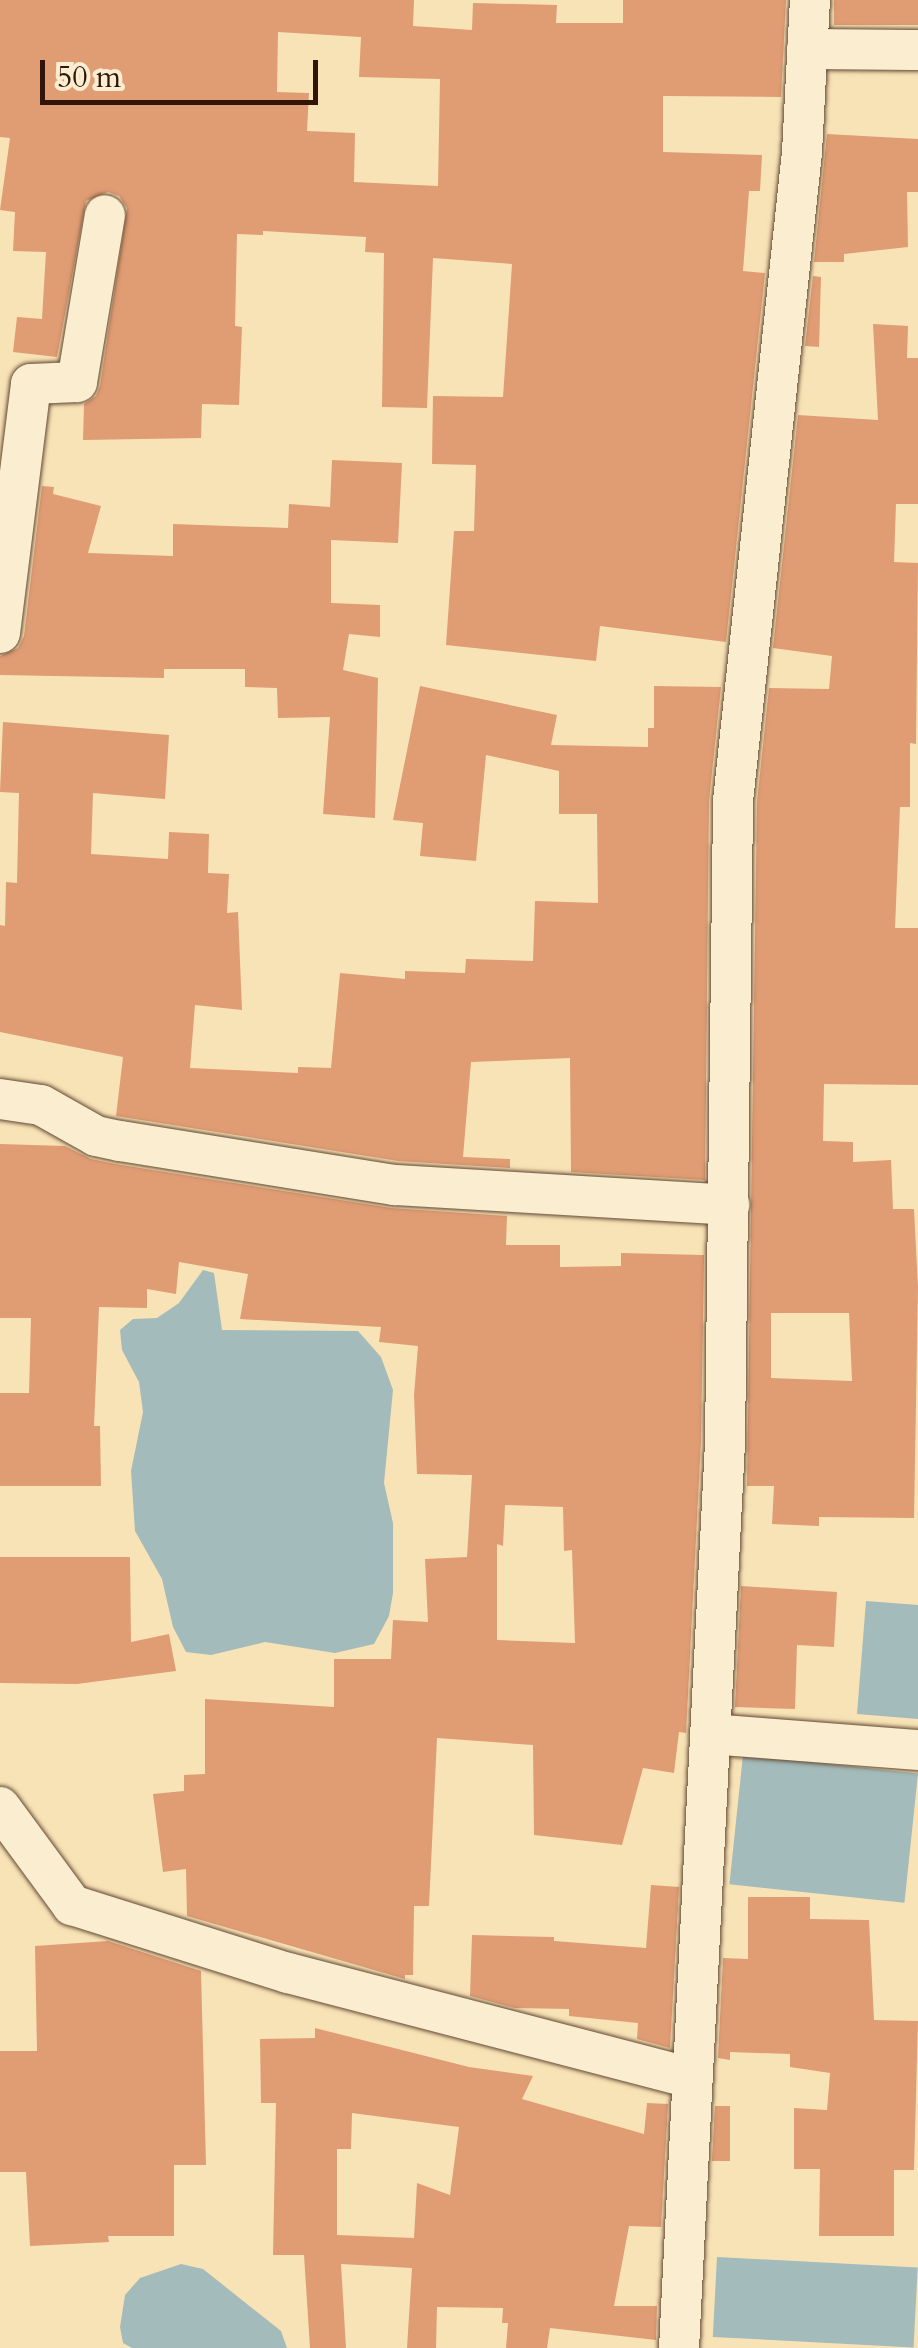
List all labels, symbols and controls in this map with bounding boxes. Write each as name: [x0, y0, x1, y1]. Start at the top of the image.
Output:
scale bar: [45, 40, 322, 102]
text: 50 m: [57, 57, 121, 98]

